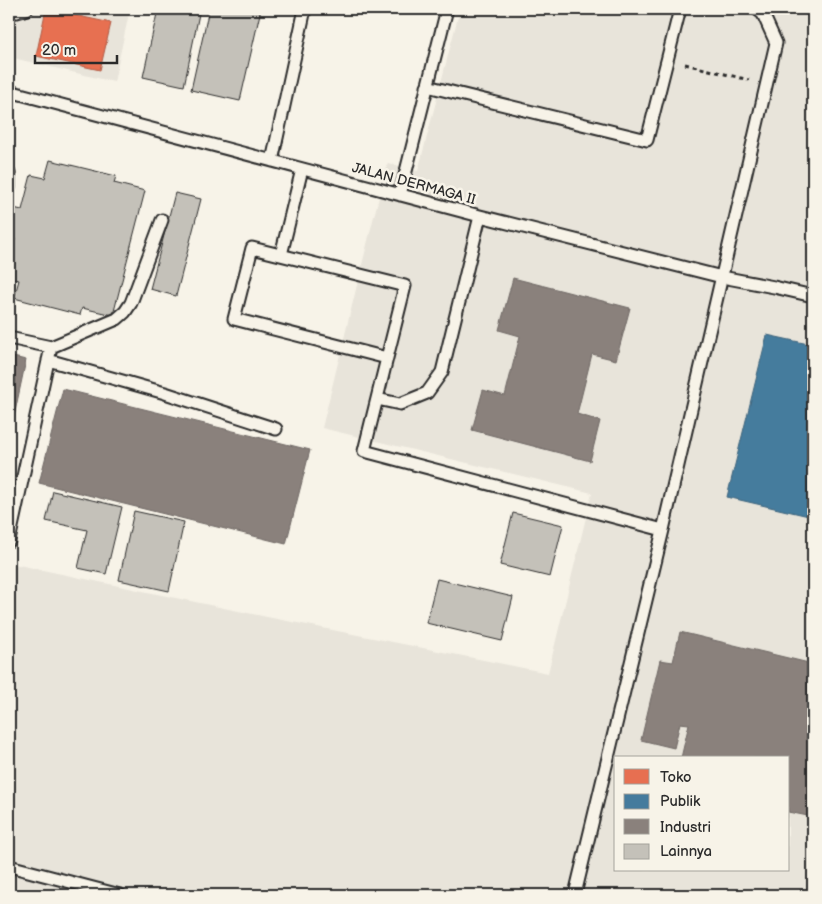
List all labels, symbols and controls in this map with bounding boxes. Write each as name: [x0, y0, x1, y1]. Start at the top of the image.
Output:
scale bar: [35, 32, 118, 64]
text: 20 m: [42, 41, 76, 60]
street label: JALAN DERMAGA II: [350, 159, 477, 208]
legend: [614, 756, 790, 872]
text: Toko: [660, 768, 692, 787]
text: Publik: [660, 792, 701, 811]
text: Industri: [660, 818, 711, 837]
text: Lainnya: [660, 842, 712, 861]

